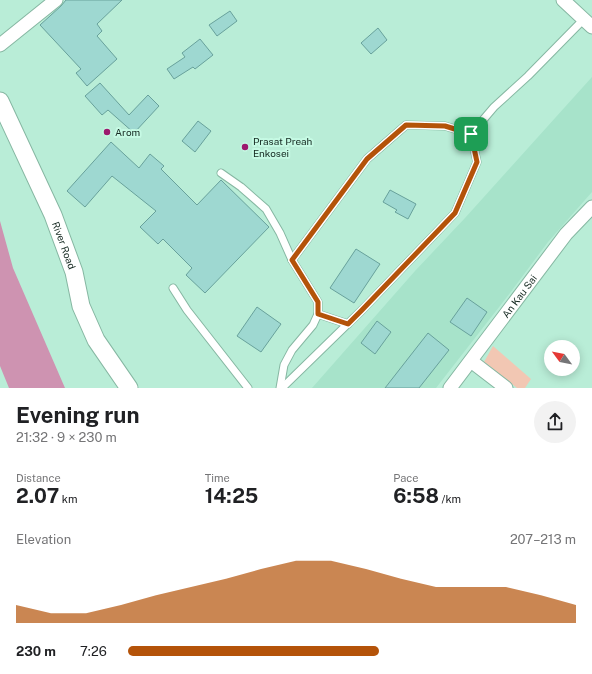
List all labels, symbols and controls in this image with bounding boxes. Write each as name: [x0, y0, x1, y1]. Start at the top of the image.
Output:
pin: [454, 117, 488, 151]
icon: arrive: [460, 123, 482, 145]
place label: Arom: [115, 126, 140, 138]
marker: Arom: [102, 127, 112, 137]
place label: Prasat Preah Enkosei: [253, 135, 313, 159]
marker: Prasat Preah Enkosei: [240, 142, 250, 152]
street label: River Road: [50, 220, 78, 271]
street label: An Kau Sai: [499, 272, 539, 320]
north arrow: [544, 340, 580, 376]
map controls: [544, 340, 580, 376]
button: share: [534, 401, 576, 443]
text: Evening run: [16, 402, 140, 428]
text: 21:32 · 9 × 230 m: [16, 430, 117, 445]
text: Distance: [16, 472, 61, 484]
text: Time: [205, 472, 230, 484]
text: Pace: [393, 472, 418, 484]
text: 2.07: [16, 484, 59, 508]
text: 14:25: [205, 484, 258, 508]
text: 6:58: [393, 484, 439, 508]
text: km: [59, 493, 78, 505]
text: /km: [439, 493, 461, 505]
text: Elevation: [16, 532, 71, 547]
text: 207–213 m: [510, 532, 576, 547]
text: 230 m: [16, 644, 56, 659]
text: 7:26: [80, 644, 107, 659]

